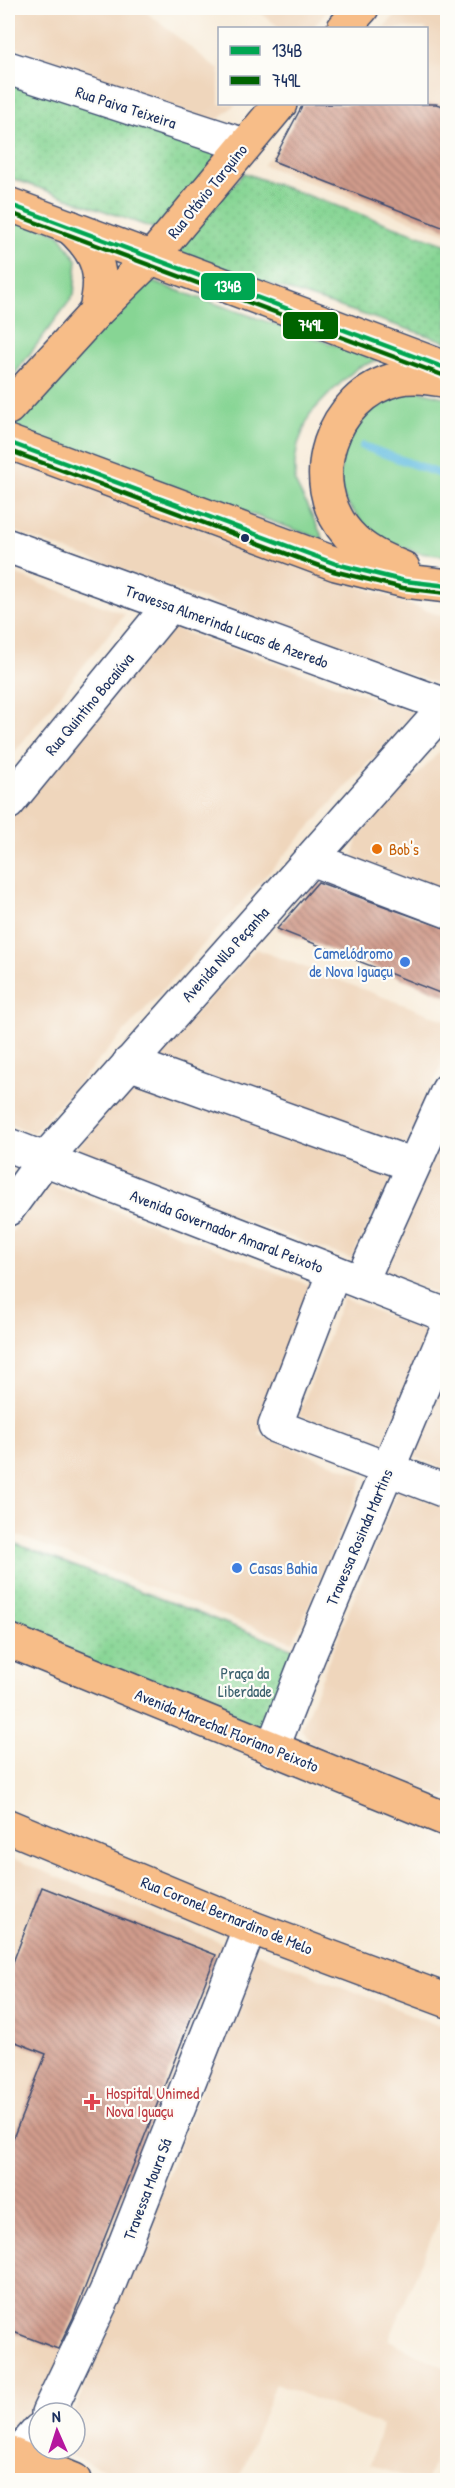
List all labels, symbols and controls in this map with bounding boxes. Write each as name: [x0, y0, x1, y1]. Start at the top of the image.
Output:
legend: [218, 27, 428, 105]
text: 134B: [272, 38, 302, 63]
text: 749L: [272, 68, 301, 93]
street label: Rua Paiva Teixeira: [73, 80, 179, 134]
street label: Rua Otávio Tarquino: [162, 139, 252, 243]
line badge: 134B: [200, 272, 256, 301]
text: 134B: [214, 275, 242, 297]
line badge: 749L: [282, 311, 339, 340]
text: 749L: [297, 314, 324, 336]
unlabelled marker: [239, 532, 251, 544]
street label: Travessa Almerinda Lucas de Azeredo: [122, 579, 332, 673]
street label: Rua Quintino Bocaiúva: [40, 648, 138, 760]
place label: Bob's: [389, 838, 419, 860]
marker: Bob's: [370, 842, 384, 856]
street label: Avenida Nilo Peçanha: [176, 902, 274, 1006]
place label: Camelódromo de Nova Iguaçu: [309, 942, 394, 982]
marker: Camelódromo de Nova Iguaçu: [398, 955, 412, 969]
street label: Avenida Governador Amaral Peixoto: [127, 1184, 327, 1278]
street label: Travessa Rosinda Martins: [320, 1465, 398, 1609]
place label: Casas Bahia: [249, 1557, 317, 1579]
marker: Casas Bahia: [230, 1561, 244, 1575]
park label: Praça da Liberdade: [218, 1662, 273, 1702]
street label: Avenida Marechal Floriano Peixoto: [132, 1683, 323, 1777]
street label: Rua Coronel Bernardino de Melo: [138, 1870, 317, 1960]
place label: Hospital Unimed Nova Iguaçu: [106, 2082, 199, 2122]
marker: Hospital Unimed Nova Iguaçu: [83, 2093, 101, 2111]
street label: Travessa Moura Sá: [118, 2135, 176, 2243]
north arrow: [27, 2401, 87, 2461]
text: N: [51, 2405, 62, 2427]

